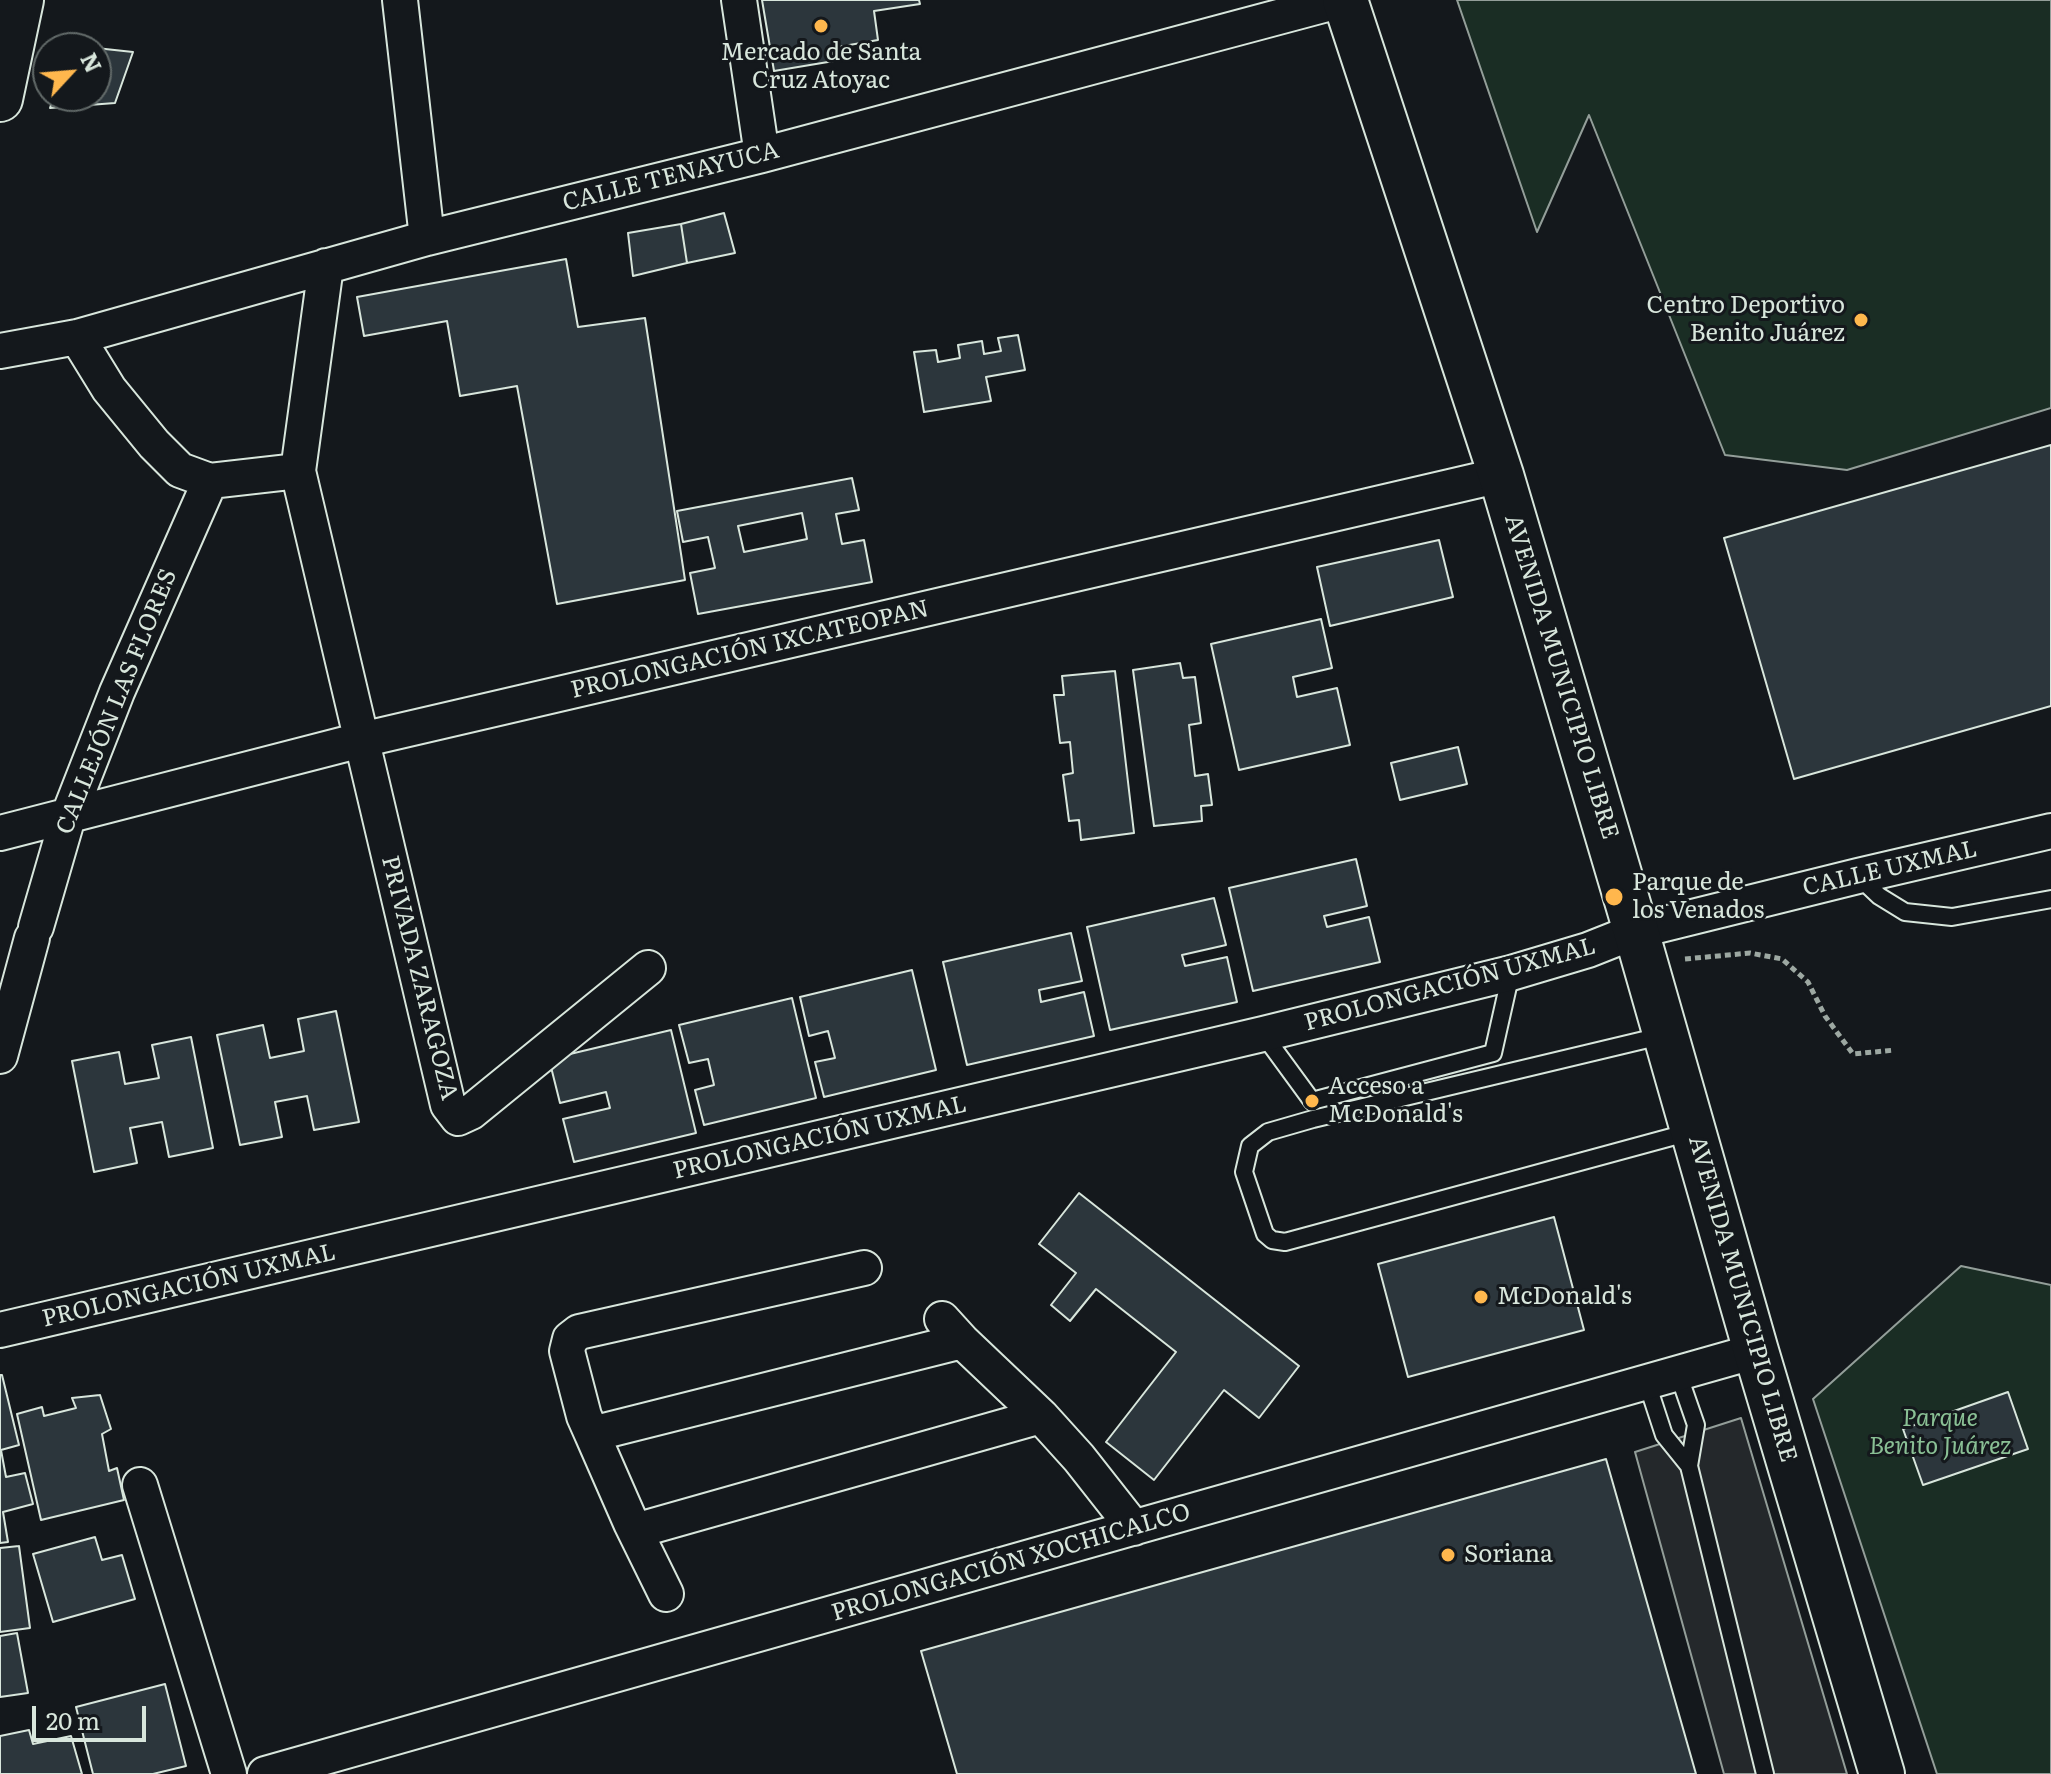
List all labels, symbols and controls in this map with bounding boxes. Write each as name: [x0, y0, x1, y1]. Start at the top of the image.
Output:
marker: Mercado de Santa Cruz Atoyac: [812, 17, 830, 35]
north arrow: [32, 32, 112, 112]
place label: Mercado de Santa Cruz Atoyac: [720, 39, 922, 95]
text: N: [73, 47, 111, 78]
street label: CALLE TENAYUCA: [560, 136, 782, 218]
place label: Centro Deportivo Benito Juárez: [1646, 292, 1845, 348]
marker: Centro Deportivo Benito Juárez: [1852, 311, 1870, 329]
street label: AVENIDA MUNICIPIO LIBRE: [1498, 511, 1624, 843]
street label: CALLEJÓN LAS FLORES: [51, 565, 183, 839]
street label: PROLONGACIÓN IXCATEOPAN: [568, 595, 932, 705]
street label: CALLE UXMAL: [1800, 835, 1980, 903]
street label: PRIVADA ZARAGOZA: [375, 853, 463, 1103]
place label: Parque de los Venados: [1632, 869, 1764, 925]
marker: Parque de los Venados: [1603, 886, 1625, 908]
street label: PROLONGACIÓN UXMAL: [1301, 932, 1599, 1038]
place label: Acceso a McDonald's: [1328, 1073, 1463, 1129]
street label: PROLONGACIÓN UXMAL: [670, 1090, 970, 1186]
marker: Acceso a McDonald's: [1303, 1092, 1321, 1110]
street label: AVENIDA MUNICIPIO LIBRE: [1682, 1133, 1802, 1465]
street label: PROLONGACIÓN UXMAL: [39, 1238, 339, 1334]
place label: McDonald's: [1497, 1283, 1632, 1311]
marker: McDonald's: [1472, 1288, 1490, 1306]
park label: Parque Benito Juárez: [1869, 1405, 2011, 1461]
street label: PROLONGACIÓN XOCHICALCO: [828, 1498, 1194, 1628]
place label: Soriana: [1464, 1541, 1553, 1569]
marker: Soriana: [1439, 1546, 1457, 1564]
scale bar: [36, 1690, 150, 1740]
text: 20 m: [46, 1702, 100, 1737]

